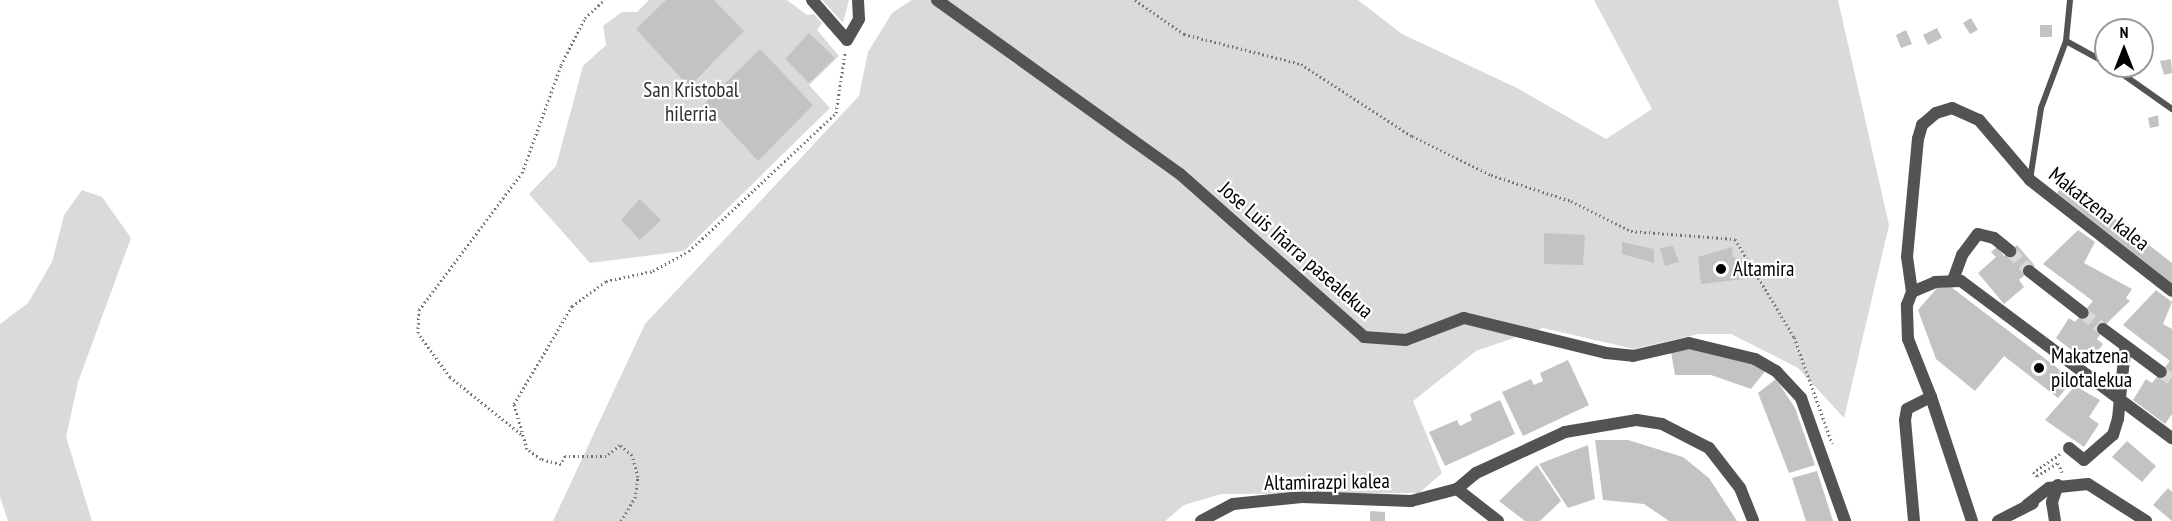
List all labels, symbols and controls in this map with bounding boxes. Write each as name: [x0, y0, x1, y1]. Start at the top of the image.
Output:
north arrow: [2094, 18, 2154, 78]
text: N: [2120, 22, 2128, 42]
park label: San Kristobal hilerria: [643, 77, 739, 127]
street label: Makatzena kalea: [2044, 162, 2154, 256]
street label: Jose Luis Iñarra pasealekua: [1214, 176, 1378, 324]
place label: Altamira: [1733, 256, 1794, 282]
marker: Altamira: [1714, 262, 1728, 276]
place label: Makatzena pilotalekua: [2051, 343, 2132, 393]
marker: Makatzena pilotalekua: [2032, 361, 2046, 375]
street label: Altamirazpi kalea: [1264, 468, 1390, 496]

